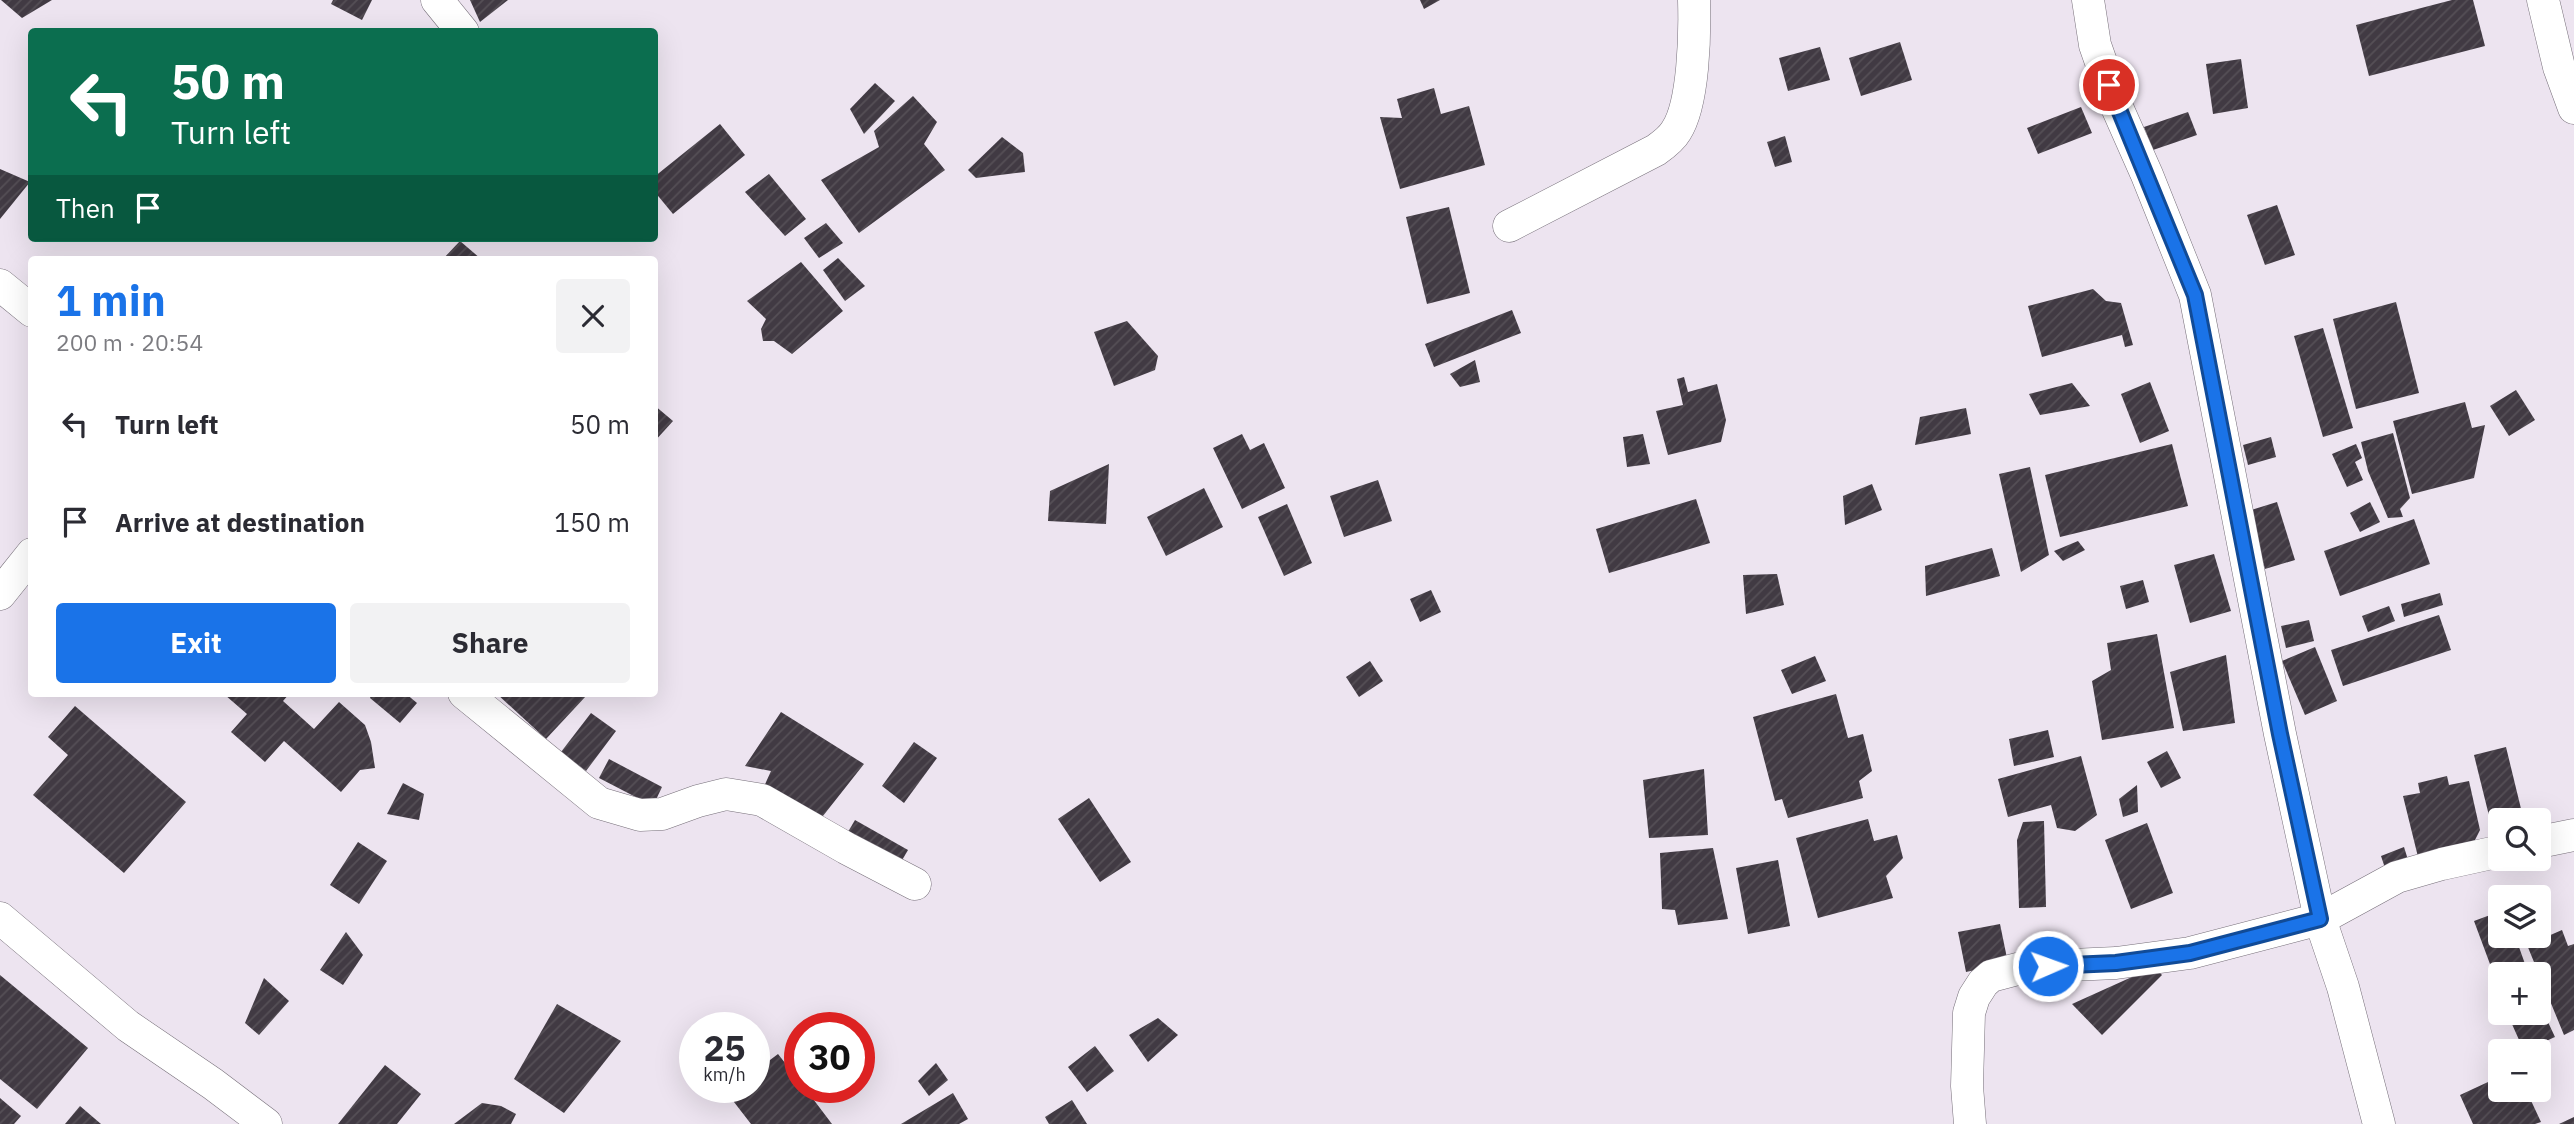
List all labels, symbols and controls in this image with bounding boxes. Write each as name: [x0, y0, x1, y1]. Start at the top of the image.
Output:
text: 50 m: [171, 49, 285, 112]
pin: [2079, 55, 2139, 115]
icon: left: [56, 56, 147, 147]
icon: arrive: [2090, 66, 2128, 104]
text: Turn left: [171, 111, 291, 153]
icon: arrive: [129, 189, 167, 227]
text: Then: [56, 191, 115, 225]
text: 1 min: [56, 273, 166, 328]
button: close: [556, 279, 630, 353]
text: 200 m · 20:54: [56, 327, 203, 357]
icon: left: [56, 405, 94, 443]
text: Turn left: [115, 407, 218, 441]
text: 50 m: [570, 407, 630, 441]
icon: arrive: [56, 503, 94, 541]
text: Arrive at destination: [115, 505, 365, 539]
text: 150 m: [554, 505, 630, 539]
button: Exit: [56, 603, 336, 683]
button: Share: [350, 603, 630, 683]
map controls: [2488, 808, 2551, 1102]
button: search: [2488, 808, 2551, 871]
button: layers: [2488, 885, 2551, 948]
position arrow: [2011, 929, 2085, 1003]
button: +: [2488, 962, 2551, 1025]
speed limit sign: 30: [784, 1012, 875, 1103]
text: 25: [703, 1025, 746, 1071]
button: −: [2488, 1039, 2551, 1102]
text: km/h: [703, 1063, 746, 1086]

